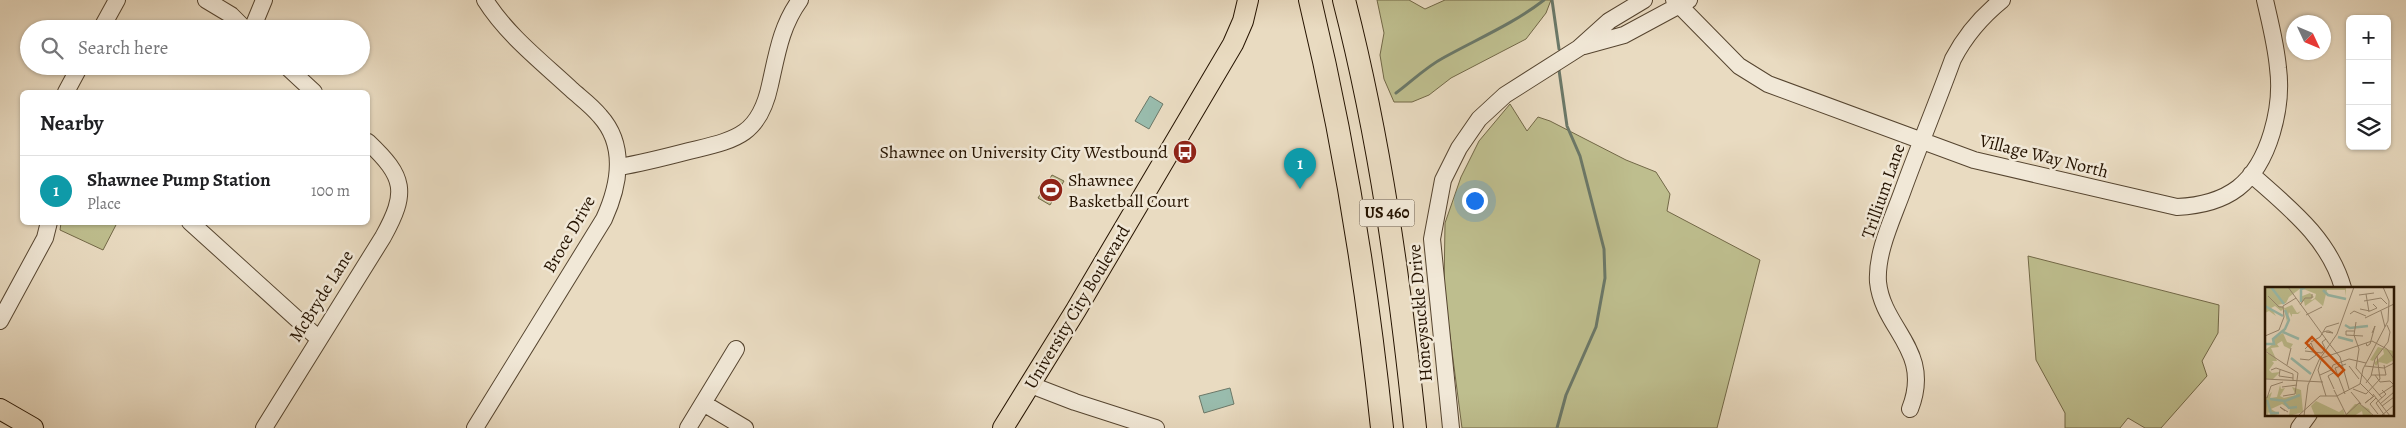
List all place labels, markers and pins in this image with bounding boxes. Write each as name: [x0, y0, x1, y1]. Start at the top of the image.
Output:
bus stop icon: Shawnee on University City Westbound: [1172, 139, 1198, 165]
place label: Shawnee on University City Westbound: [879, 140, 1168, 164]
pin: 1: [1284, 148, 1316, 189]
place label: Shawnee Basketball Court: [1068, 168, 1189, 213]
sports icon: Shawnee Basketball Court: [1038, 177, 1064, 203]

